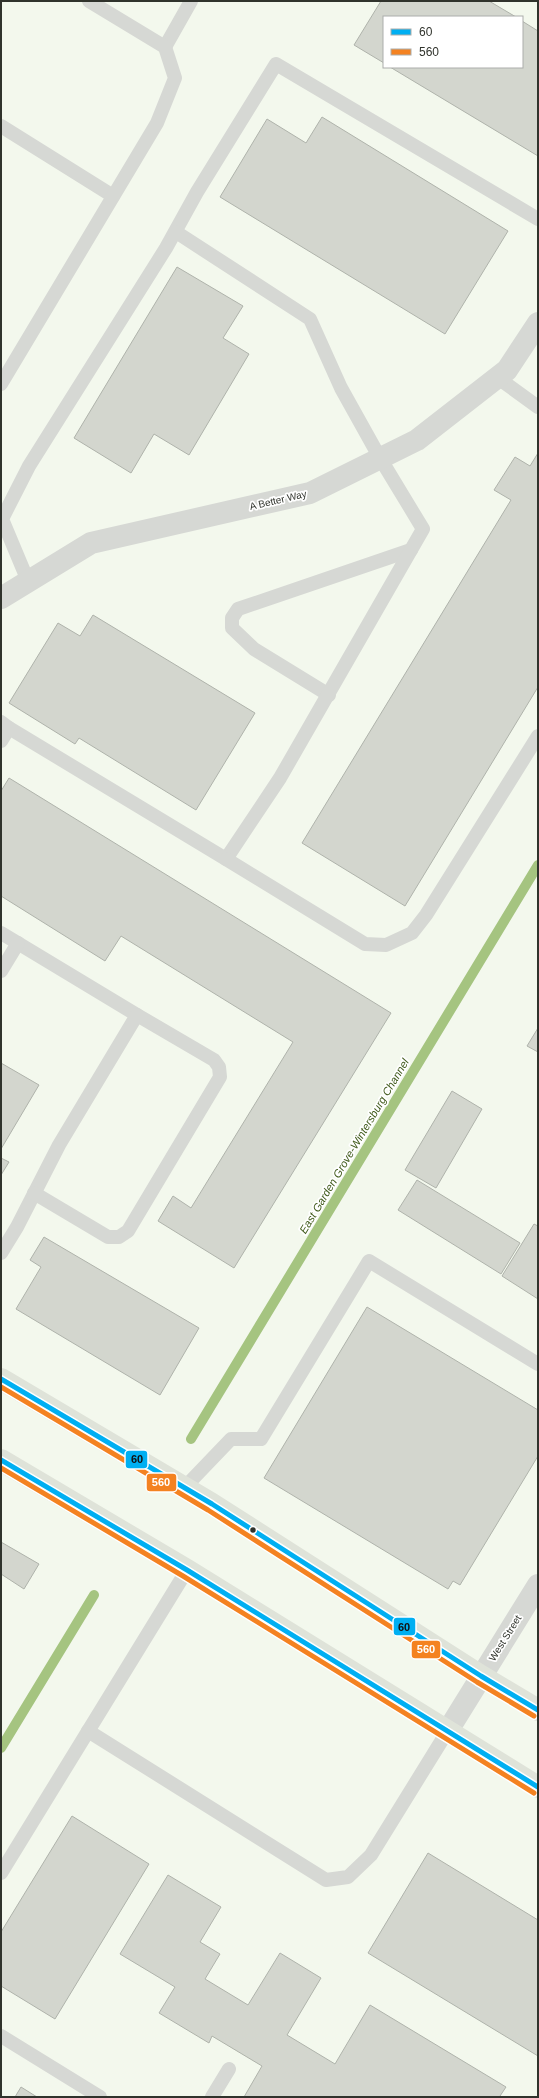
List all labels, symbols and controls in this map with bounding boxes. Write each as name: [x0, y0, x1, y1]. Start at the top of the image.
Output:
legend: [383, 16, 523, 68]
text: 60: [419, 25, 433, 39]
text: 560: [419, 45, 439, 59]
street label: A Better Way: [249, 488, 307, 512]
water label: East Garden Grove-Wintersburg Channel: [297, 1056, 411, 1236]
line badge: 60: [125, 1450, 148, 1469]
text: 60: [131, 1453, 143, 1465]
line badge: 560: [146, 1473, 177, 1492]
text: 560: [152, 1476, 170, 1488]
unlabelled marker: [248, 1525, 258, 1535]
street label: West Street: [487, 1613, 524, 1663]
line badge: 60: [393, 1617, 416, 1636]
text: 60: [398, 1621, 410, 1633]
line badge: 560: [411, 1640, 441, 1659]
text: 560: [417, 1643, 435, 1655]

